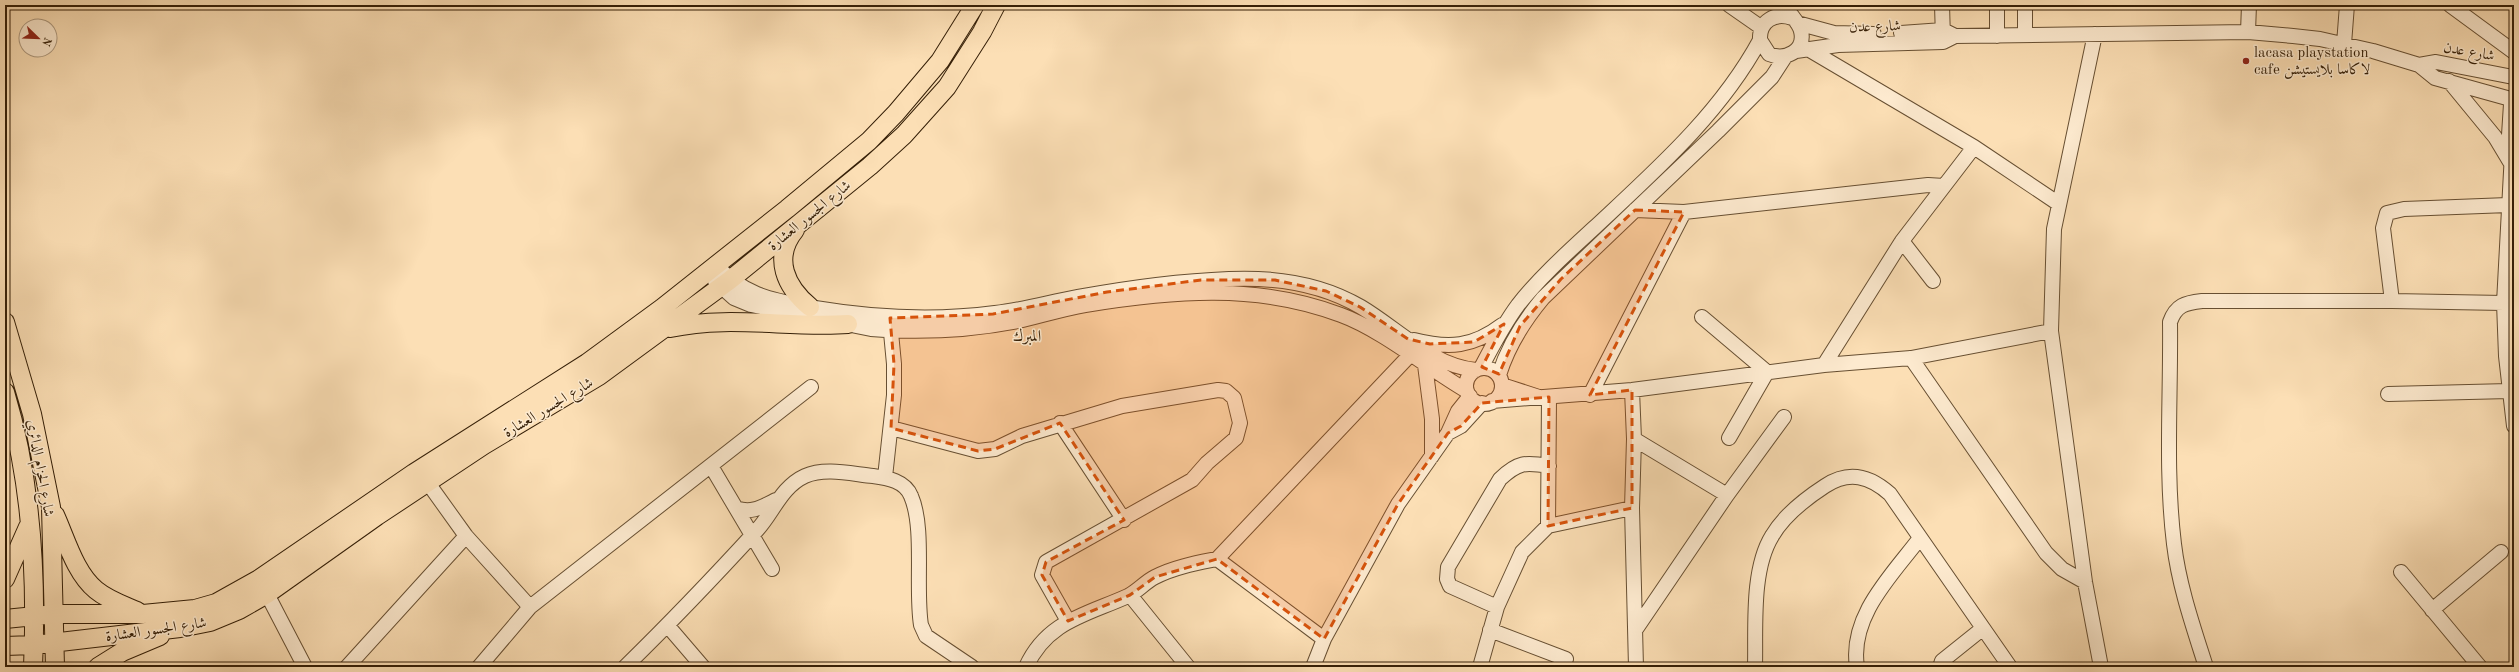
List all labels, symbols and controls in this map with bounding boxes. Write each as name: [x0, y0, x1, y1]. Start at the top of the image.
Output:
north arrow: [18, 18, 58, 58]
street label: شارع عدن: [1849, 19, 1901, 40]
text: N: [39, 35, 53, 48]
street label: شارع عدن: [2441, 41, 2496, 68]
place label: lacasa playstation cafe لاكاسا بلايستيشن: [2254, 46, 2370, 79]
marker: lacasa playstation cafe لاكاسا بلايستيشن: [2241, 56, 2251, 66]
street label: شارع الجسور العشارة: [766, 178, 857, 257]
district label: المبرك: [1013, 328, 1041, 346]
street label: شارع الجسور العشارة: [501, 376, 598, 444]
street label: شارع الحزام الدائري: [20, 418, 55, 519]
street label: شارع الجسور العشارة: [105, 616, 208, 649]

